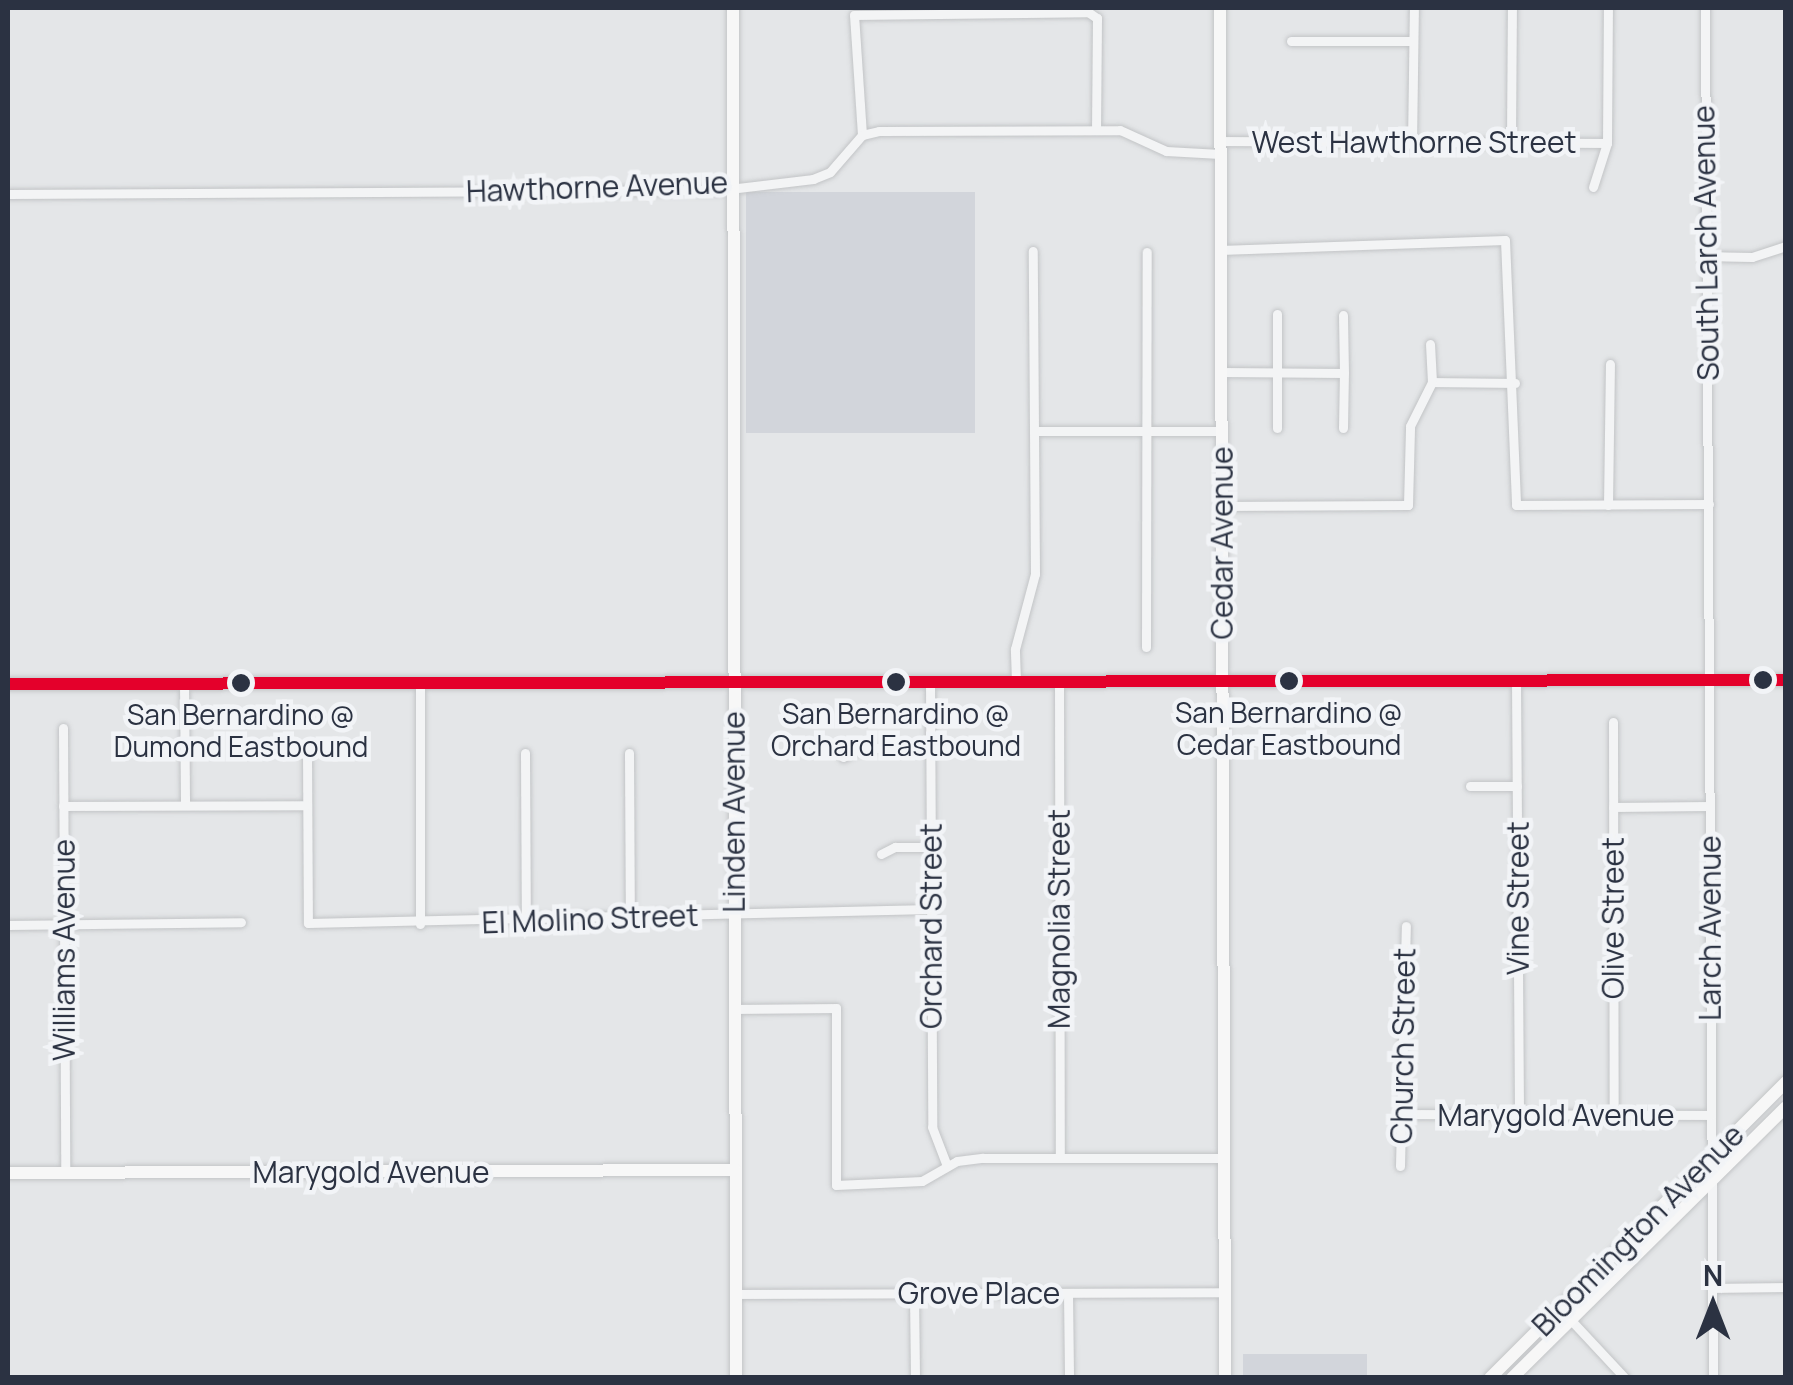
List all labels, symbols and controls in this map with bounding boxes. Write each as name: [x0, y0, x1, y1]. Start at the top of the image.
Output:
street label: South Larch Avenue: [1686, 105, 1726, 381]
street label: West Hawthorne Street: [1252, 124, 1576, 160]
street label: Hawthorne Avenue: [465, 164, 729, 210]
street label: Cedar Avenue: [1204, 447, 1240, 639]
unlabelled marker: [1753, 670, 1773, 690]
marker: San Bernardino @ Cedar Eastbound: [1279, 671, 1299, 691]
marker: San Bernardino @ Orchard Eastbound: [886, 672, 906, 692]
marker: San Bernardino @ Dumond Eastbound: [231, 673, 251, 693]
place label: San Bernardino @ Cedar Eastbound: [1175, 695, 1403, 761]
place label: San Bernardino @ Orchard Eastbound: [771, 696, 1021, 762]
place label: San Bernardino @ Dumond Eastbound: [114, 697, 368, 763]
street label: Linden Avenue: [716, 711, 752, 913]
street label: Magnolia Street: [1041, 809, 1077, 1029]
street label: Vine Street: [1500, 821, 1536, 975]
street label: Orchard Street: [913, 823, 949, 1029]
street label: Larch Avenue: [1692, 835, 1728, 1021]
street label: Olive Street: [1595, 837, 1631, 999]
street label: Williams Avenue: [46, 839, 82, 1061]
street label: El Molino Street: [481, 897, 699, 941]
street label: Church Street: [1383, 948, 1423, 1144]
street label: Marygold Avenue: [1438, 1097, 1674, 1133]
street label: Bloomington Avenue: [1525, 1117, 1751, 1343]
street label: Marygold Avenue: [253, 1154, 489, 1190]
north arrow: [1663, 1255, 1763, 1355]
text: N: [1703, 1256, 1723, 1294]
street label: Grove Place: [898, 1275, 1060, 1311]

